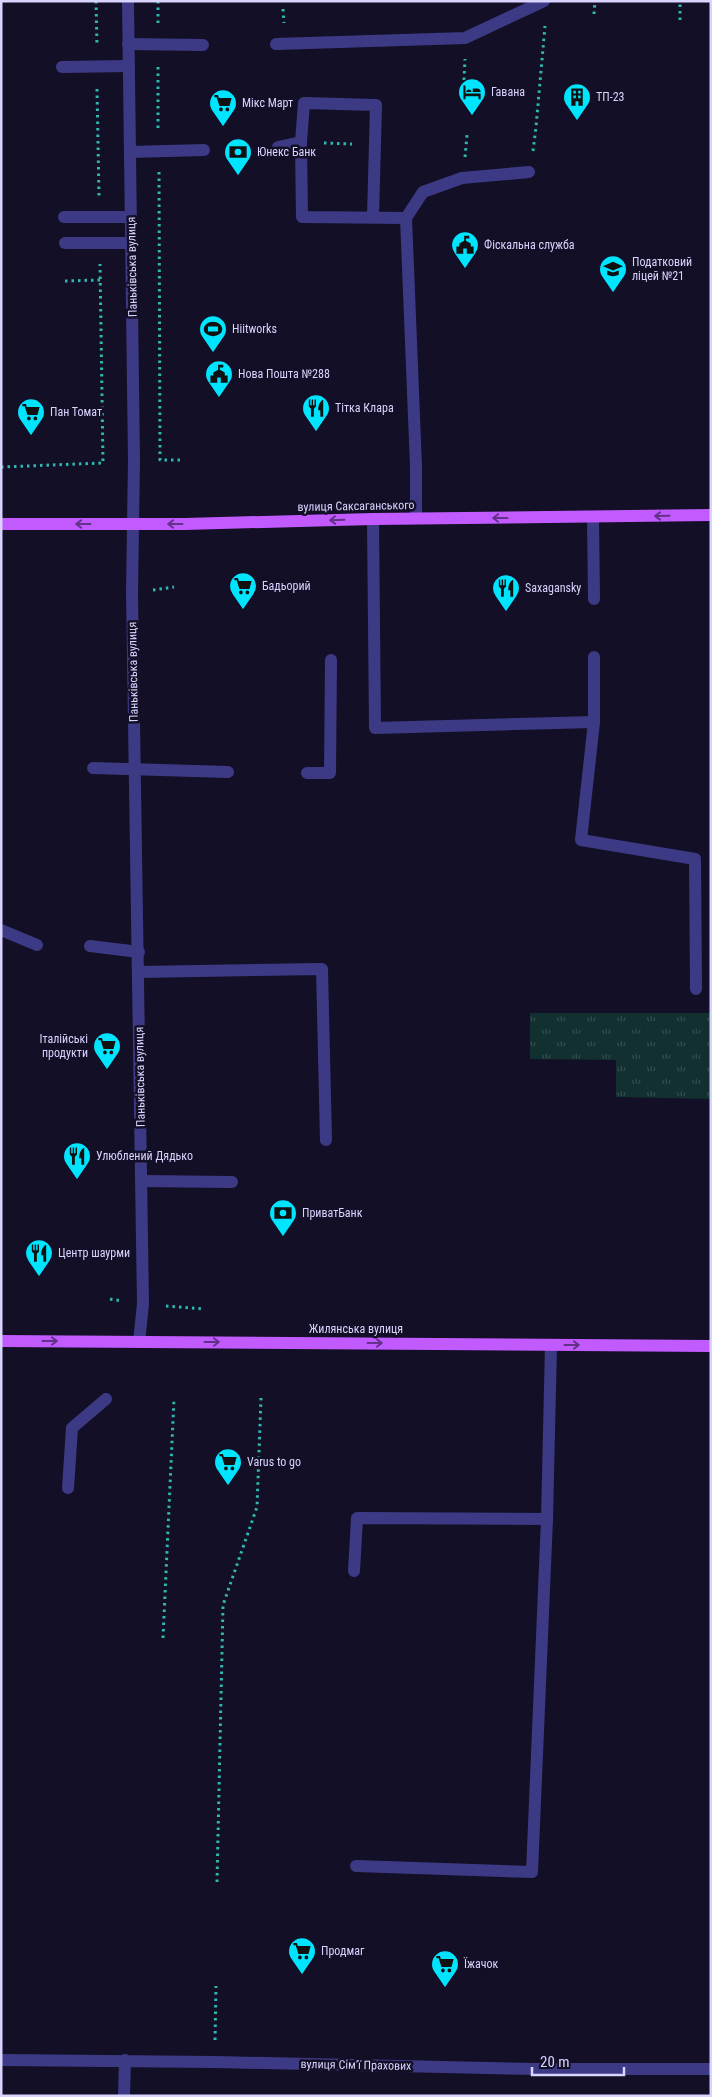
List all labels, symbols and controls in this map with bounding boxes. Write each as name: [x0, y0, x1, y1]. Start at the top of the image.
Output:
hotel icon: Гавана: [457, 77, 487, 116]
building icon: ТП-23: [562, 82, 592, 121]
place label: Гавана: [491, 85, 525, 99]
supermarket icon: Мікс Март: [208, 88, 238, 127]
place label: ТП-23: [596, 90, 625, 104]
place label: Мікс Март: [242, 96, 293, 110]
bank icon: Юнекс Банк: [223, 137, 253, 176]
place label: Юнекс Банк: [257, 145, 316, 159]
street label: Паньківська вулиця: [124, 217, 140, 317]
public building icon: Фіскальна служба: [450, 230, 480, 269]
place label: Фіскальна служба: [484, 238, 575, 252]
school or university icon: Податковий ліцей №21: [598, 254, 628, 293]
place label: Податковий ліцей №21: [632, 255, 692, 283]
sports icon: Hiitworks: [198, 314, 228, 353]
place label: Hiitworks: [232, 322, 277, 336]
public building icon: Нова Пошта №288: [204, 359, 234, 398]
place label: Нова Пошта №288: [238, 367, 330, 381]
restaurant icon: Тітка Клара: [301, 393, 331, 432]
supermarket icon: Пан Томат: [16, 397, 46, 436]
place label: Тітка Клара: [335, 401, 394, 415]
place label: Пан Томат: [50, 405, 102, 419]
street label: вулиця Саксаганського: [297, 498, 415, 514]
one-way arrow: [654, 511, 670, 521]
one-way arrow: [492, 513, 508, 523]
one-way arrow: [329, 515, 345, 524]
one-way arrow: [76, 519, 92, 529]
one-way arrow: [167, 519, 183, 529]
supermarket icon: Бадьорий: [228, 571, 258, 610]
restaurant icon: Saxagansky: [491, 573, 521, 612]
place label: Бадьорий: [262, 579, 311, 593]
place label: Saxagansky: [525, 581, 581, 595]
street label: Паньківська вулиця: [125, 622, 141, 722]
street label: Паньківська вулиця: [132, 1027, 148, 1127]
supermarket icon: Італійські продукти: [92, 1031, 122, 1070]
place label: Італійські продукти: [39, 1032, 88, 1060]
restaurant icon: Улюблений Дядько: [62, 1141, 92, 1180]
place label: Улюблений Дядько: [96, 1149, 193, 1163]
bank icon: ПриватБанк: [268, 1198, 298, 1237]
place label: ПриватБанк: [302, 1206, 363, 1220]
restaurant icon: Центр шаурми: [24, 1238, 54, 1277]
place label: Центр шаурми: [58, 1246, 130, 1260]
street label: Жилянська вулиця: [309, 1322, 403, 1336]
one-way arrow: [42, 1336, 58, 1346]
one-way arrow: [204, 1337, 220, 1347]
one-way arrow: [366, 1338, 383, 1348]
one-way arrow: [564, 1340, 580, 1350]
supermarket icon: Varus to go: [213, 1447, 243, 1486]
place label: Varus to go: [247, 1455, 301, 1469]
supermarket icon: Продмаг: [287, 1936, 317, 1975]
place label: Продмаг: [321, 1944, 365, 1958]
supermarket icon: Їжачок: [430, 1949, 460, 1988]
place label: Їжачок: [463, 1956, 498, 1971]
scale bar: [532, 2044, 624, 2076]
text: 20 m: [540, 2053, 570, 2071]
street label: вулиця Сімʼї Прахових: [300, 2057, 412, 2073]

